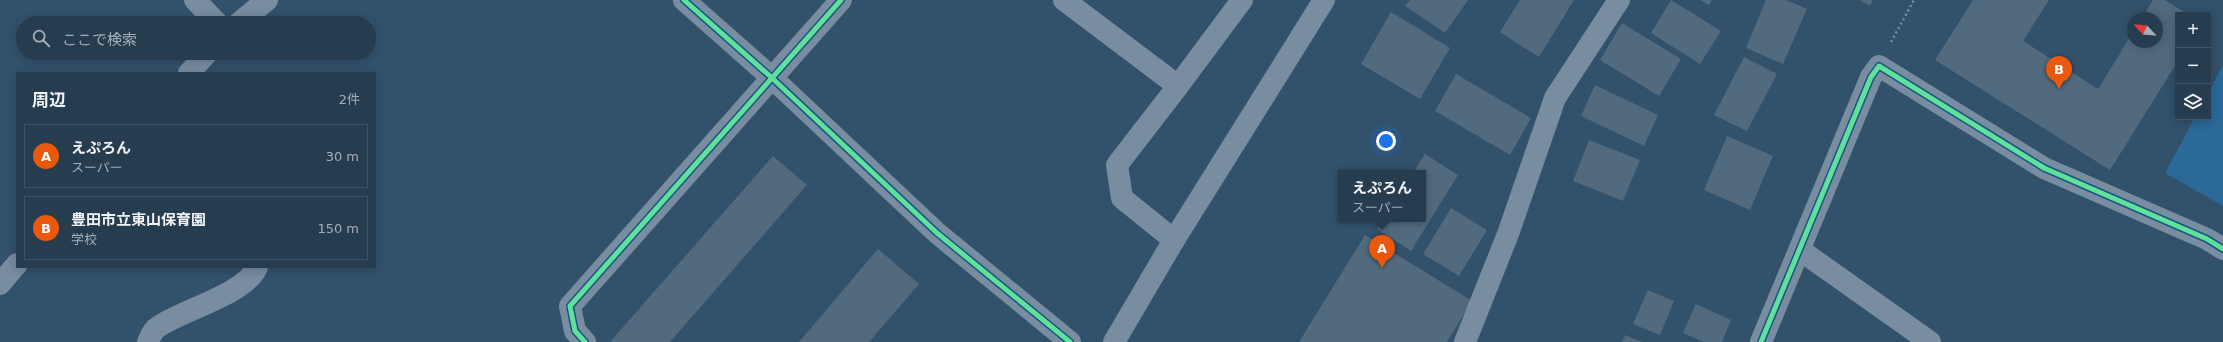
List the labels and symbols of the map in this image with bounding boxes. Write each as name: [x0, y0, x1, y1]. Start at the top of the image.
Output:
north arrow: [2127, 12, 2163, 48]
pin: B: [2046, 56, 2072, 89]
your location: [1376, 131, 1396, 151]
pin: A: [1369, 235, 1395, 268]

